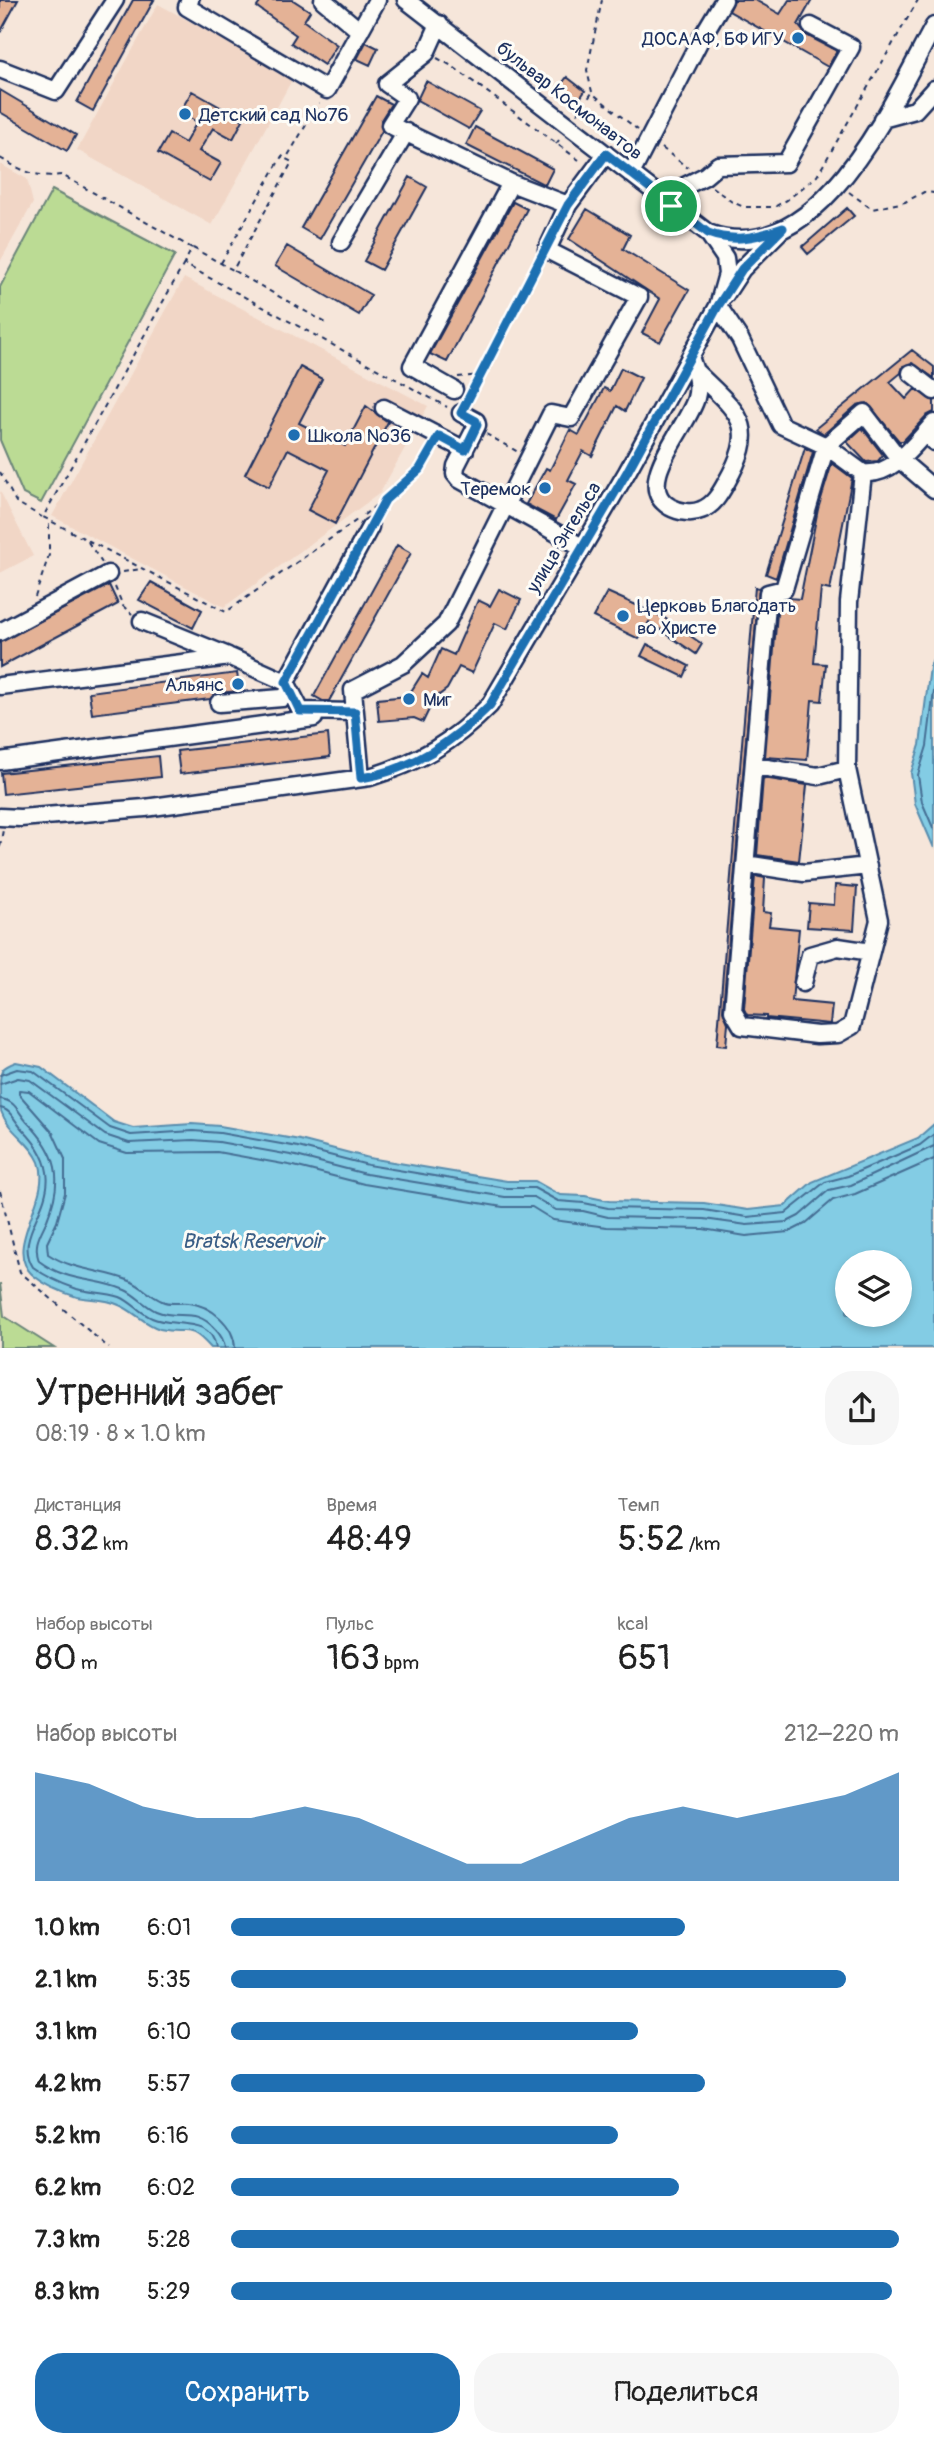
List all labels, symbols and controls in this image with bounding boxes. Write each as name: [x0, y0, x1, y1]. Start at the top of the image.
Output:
place label: ДОСААФ, БФ ИГУ: [641, 27, 784, 51]
marker: ДОСААФ, БФ ИГУ: [790, 30, 806, 46]
street label: бульвар Космонавтов: [491, 36, 647, 165]
place label: Детский сад №76: [198, 103, 349, 127]
marker: Детский сад №76: [177, 106, 193, 122]
pin: [641, 176, 701, 236]
icon: arrive: [652, 187, 690, 225]
place label: Школа №36: [308, 424, 411, 448]
marker: Школа №36: [286, 427, 302, 443]
place label: Теремок: [460, 477, 531, 501]
street label: улица Энгельса: [521, 477, 607, 598]
marker: Теремок: [537, 480, 553, 496]
place label: Церковь Благодать во Христе: [637, 594, 796, 640]
marker: Церковь Благодать во Христе: [615, 608, 631, 624]
place label: Альянс: [165, 673, 224, 697]
marker: Альянс: [230, 676, 246, 692]
place label: Миг: [423, 688, 452, 712]
marker: Миг: [401, 691, 417, 707]
water label: Bratsk Reservoir: [182, 1228, 326, 1255]
map controls: [835, 1250, 912, 1327]
button: layers: [835, 1250, 912, 1327]
text: Утренний забег: [35, 1369, 283, 1417]
button: share: [825, 1371, 899, 1445]
text: 08:19 · 8 × 1.0 km: [35, 1419, 206, 1448]
text: Дистанция: [35, 1493, 121, 1517]
text: Время: [326, 1493, 377, 1517]
text: Темп: [618, 1493, 660, 1517]
text: 8.32: [35, 1517, 99, 1561]
text: 48:49: [326, 1517, 412, 1561]
text: 5:52: [618, 1517, 685, 1561]
text: km: [99, 1532, 128, 1556]
text: /km: [685, 1532, 720, 1556]
text: Набор высоты: [35, 1612, 153, 1636]
text: Пульс: [326, 1612, 374, 1636]
text: kcal: [618, 1612, 649, 1636]
text: 80: [35, 1636, 77, 1680]
text: 163: [326, 1636, 380, 1680]
text: 651: [618, 1636, 671, 1680]
text: m: [77, 1651, 98, 1675]
text: bpm: [380, 1651, 419, 1675]
text: Набор высоты: [35, 1719, 177, 1748]
text: 212–220 m: [784, 1719, 899, 1748]
text: 1.0 km: [35, 1913, 100, 1942]
text: 6:01: [147, 1913, 191, 1942]
text: 2.1 km: [35, 1965, 97, 1994]
text: 5:35: [147, 1965, 191, 1994]
text: 3.1 km: [35, 2017, 97, 2046]
text: 6:10: [147, 2017, 191, 2046]
text: 4.2 km: [35, 2069, 101, 2098]
text: 5:57: [147, 2069, 190, 2098]
text: 5.2 km: [35, 2121, 100, 2150]
text: 6:16: [147, 2121, 189, 2150]
text: 6.2 km: [35, 2173, 101, 2202]
text: 6:02: [147, 2173, 195, 2202]
text: 7.3 km: [35, 2225, 100, 2254]
text: 5:28: [147, 2225, 190, 2254]
text: 8.3 km: [35, 2277, 99, 2306]
text: 5:29: [147, 2277, 190, 2306]
button: Сохранить: [35, 2353, 460, 2433]
button: Поделиться: [474, 2353, 899, 2433]

